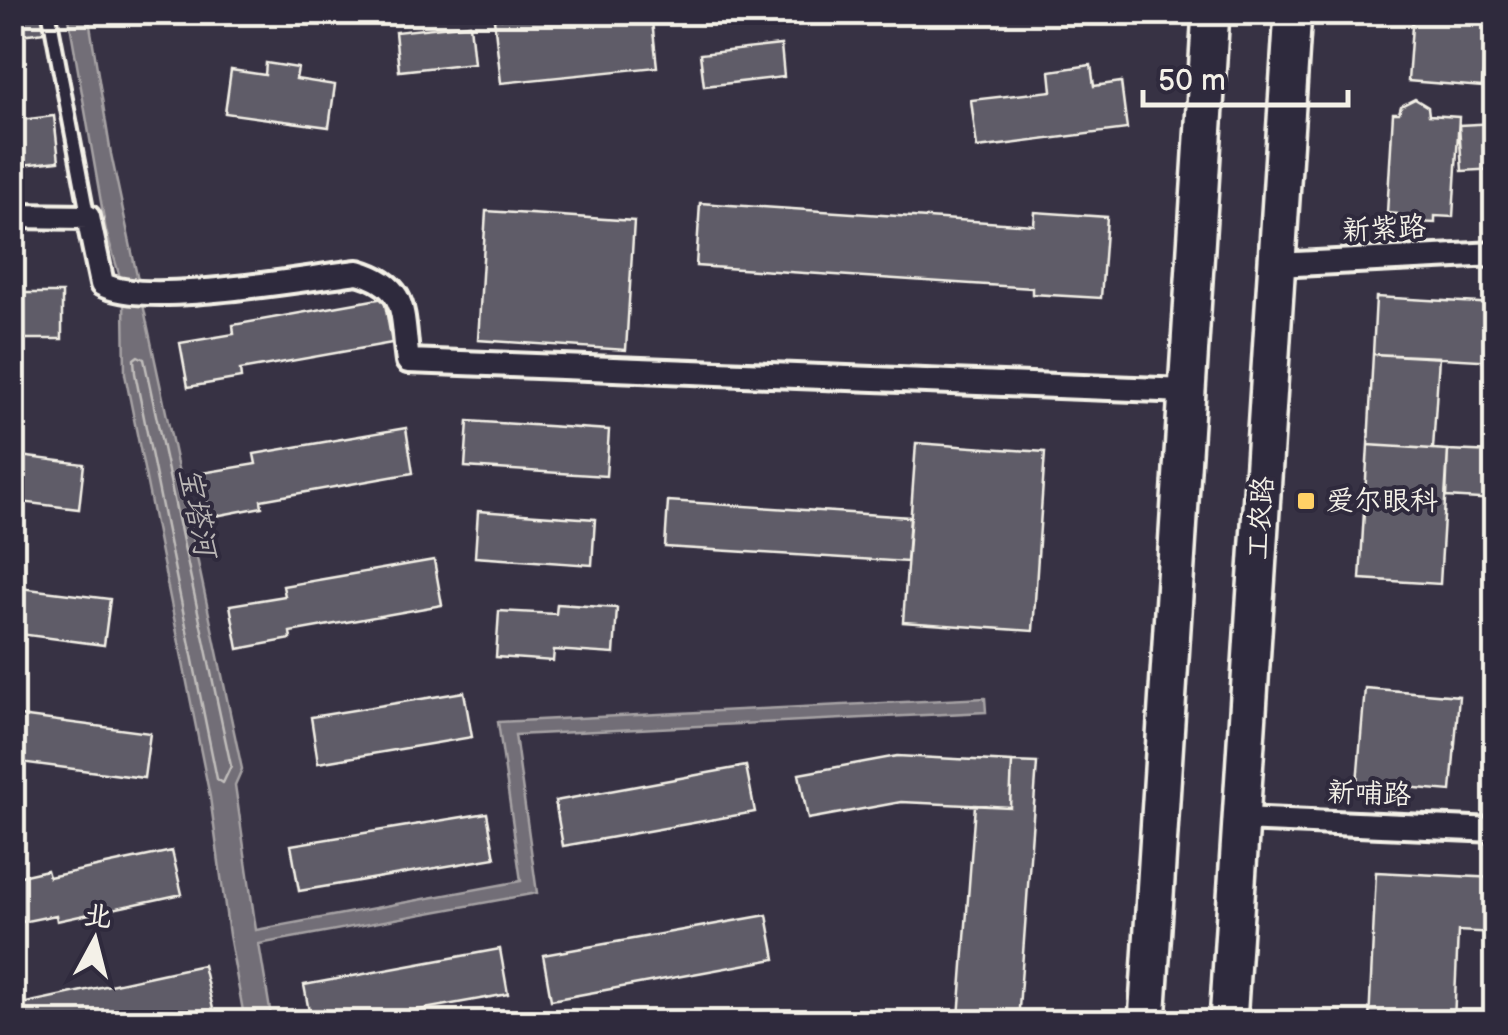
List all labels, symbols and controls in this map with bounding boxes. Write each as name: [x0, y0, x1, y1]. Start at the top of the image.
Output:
scale bar: [1143, 45, 1348, 107]
text: 50 m: [1158, 63, 1226, 99]
street label: 新紫路: [1341, 210, 1427, 248]
water label: 宝塔河: [171, 464, 224, 565]
street label: 工农路: [1242, 475, 1280, 561]
place label: 爱尔眼科: [1326, 485, 1438, 518]
marker: 爱尔眼科: [1295, 490, 1317, 512]
street label: 新哺路: [1326, 776, 1412, 812]
north arrow: [45, 890, 145, 990]
text: 北: [82, 899, 114, 935]

